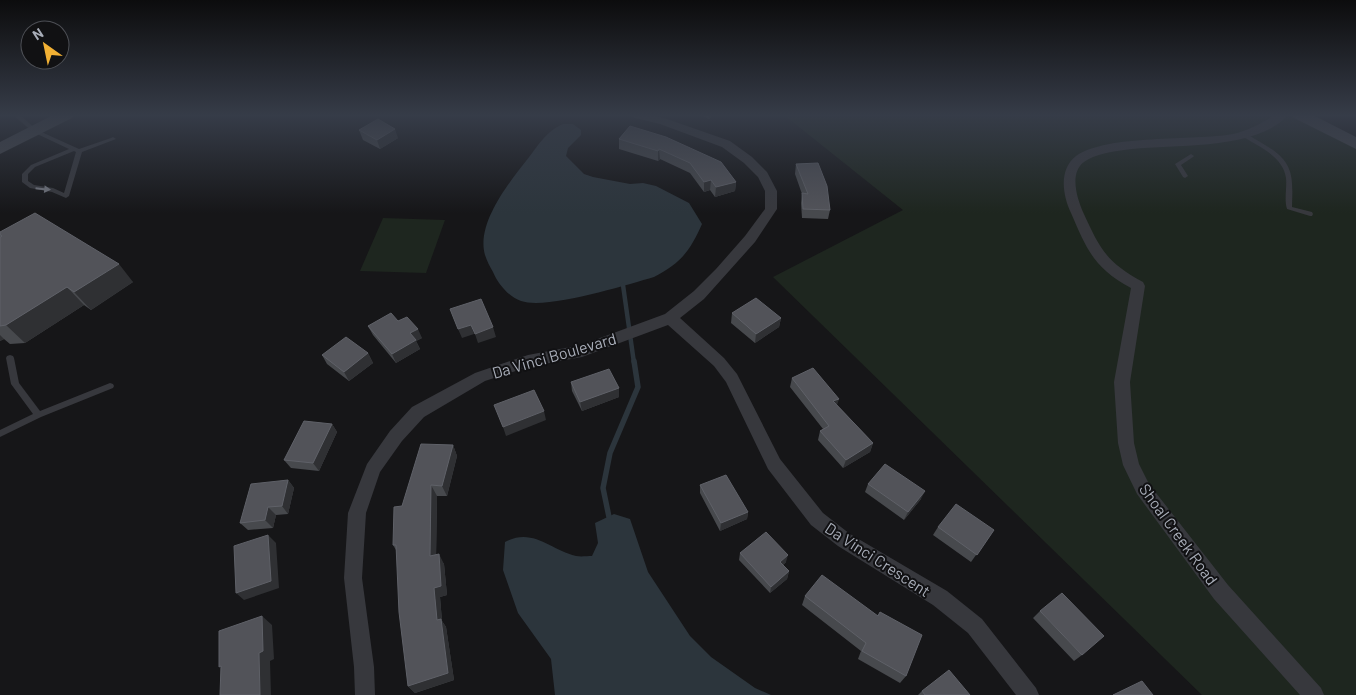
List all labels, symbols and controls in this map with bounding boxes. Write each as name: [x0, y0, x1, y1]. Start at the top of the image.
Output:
north arrow: [20, 20, 70, 70]
text: N: [29, 24, 46, 43]
one-way arrow: [35, 185, 51, 193]
street label: Da Vinci Boulevard: [490, 328, 618, 382]
street label: Shoal Creek Road: [1136, 480, 1222, 588]
street label: Da Vinci Crescent: [822, 518, 934, 600]

